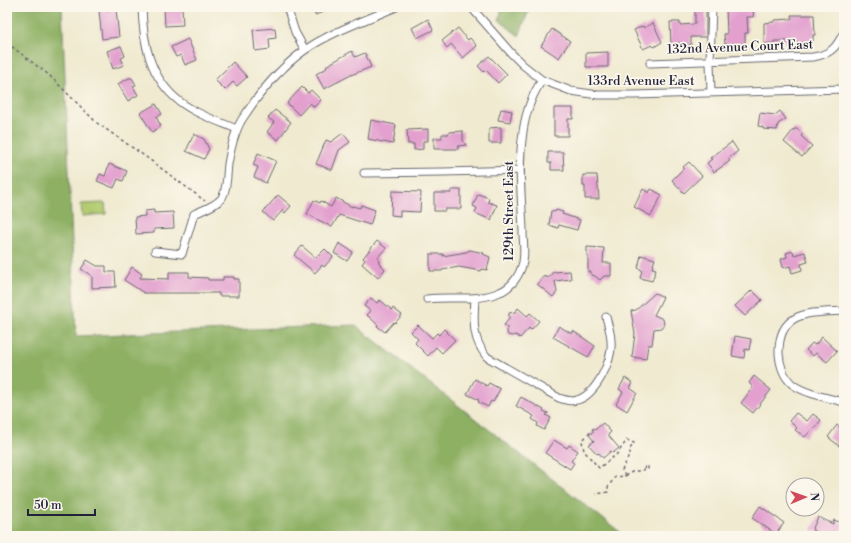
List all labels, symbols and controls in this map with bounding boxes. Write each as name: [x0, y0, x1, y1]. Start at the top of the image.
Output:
street label: 132nd Avenue Court East: [667, 36, 814, 58]
street label: 133rd Avenue East: [587, 73, 695, 89]
street label: 129th Street East: [501, 160, 517, 261]
north arrow: [785, 477, 825, 517]
scale bar: [28, 491, 95, 517]
text: N: [807, 492, 821, 502]
text: 50 m: [34, 498, 62, 513]

